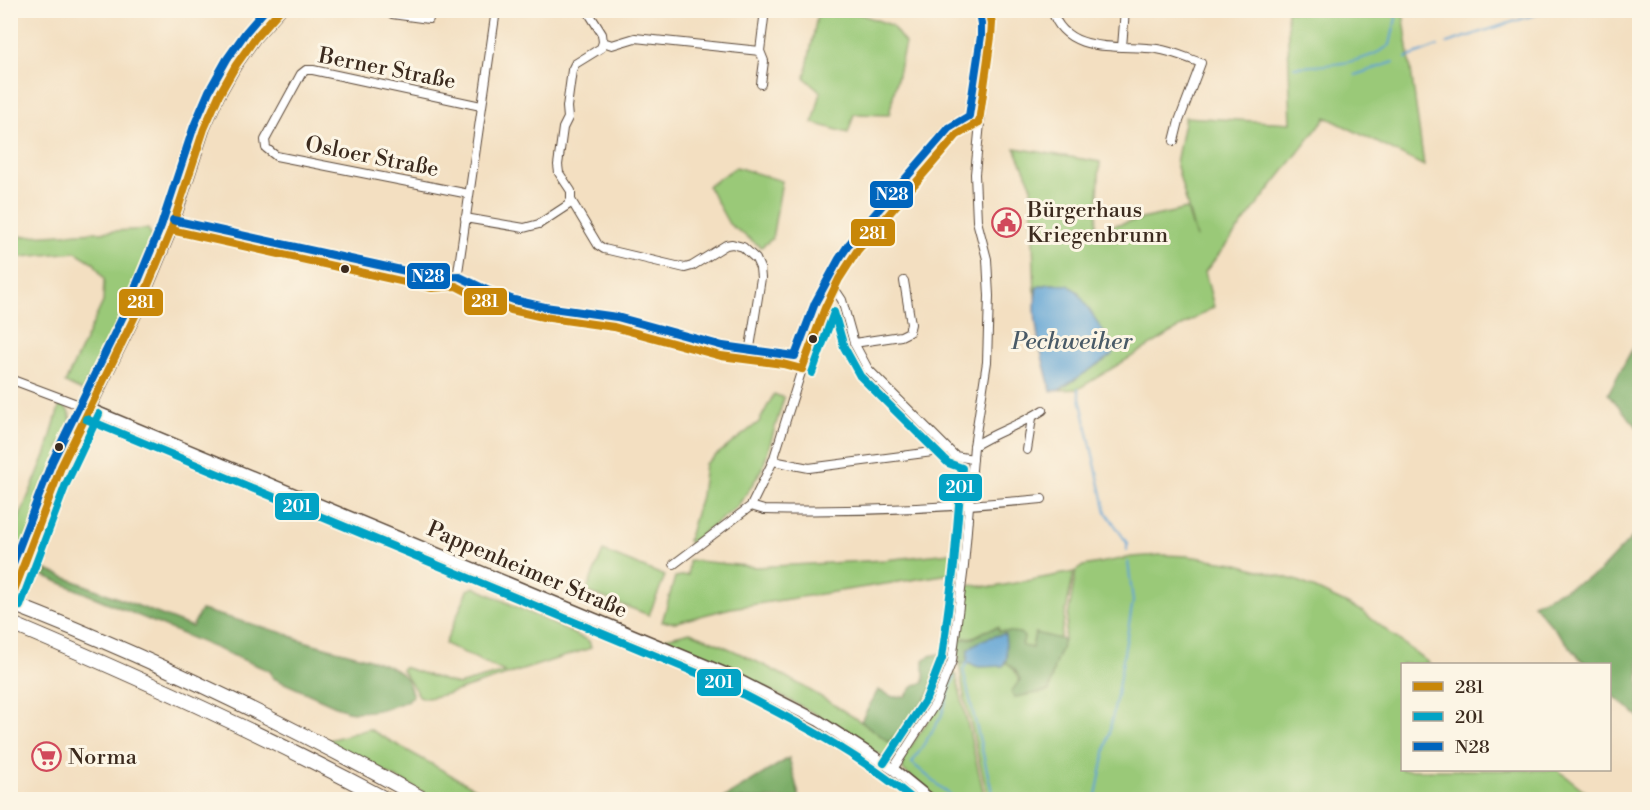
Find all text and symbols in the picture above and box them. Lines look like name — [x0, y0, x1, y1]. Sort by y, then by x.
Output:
street label: Berner Straße — [315, 42, 458, 96]
street label: Osloer Straße — [303, 131, 441, 183]
line badge: N28 — [869, 180, 914, 209]
text: N28 — [876, 185, 908, 205]
place label: Bürgerhaus Kriegenbrunn — [1026, 197, 1168, 249]
public building icon: Bürgerhaus Kriegenbrunn — [990, 207, 1022, 239]
line badge: 281 — [850, 218, 896, 247]
text: 281 — [859, 224, 887, 244]
line badge: N28 — [406, 262, 451, 290]
unlabelled marker — [339, 263, 351, 275]
text: N28 — [412, 267, 444, 287]
line badge: 281 — [463, 287, 508, 316]
line badge: 281 — [118, 288, 164, 317]
text: 281 — [471, 292, 499, 312]
text: 281 — [127, 293, 155, 313]
water label: Pechweiher — [1011, 327, 1133, 357]
unlabelled marker — [807, 333, 819, 345]
unlabelled marker — [53, 441, 65, 453]
line badge: 201 — [938, 473, 983, 502]
text: 201 — [946, 478, 975, 498]
line badge: 201 — [274, 492, 320, 521]
text: 201 — [283, 497, 312, 517]
street label: Pappenheimer Straße — [423, 516, 631, 624]
legend — [1401, 663, 1611, 771]
line badge: 201 — [696, 668, 742, 697]
text: 201 — [705, 673, 734, 693]
text: 281 — [1455, 676, 1484, 699]
text: 201 — [1455, 706, 1485, 729]
text: N28 — [1455, 736, 1490, 759]
supermarket icon: Norma — [31, 741, 63, 773]
place label: Norma — [68, 744, 138, 771]

